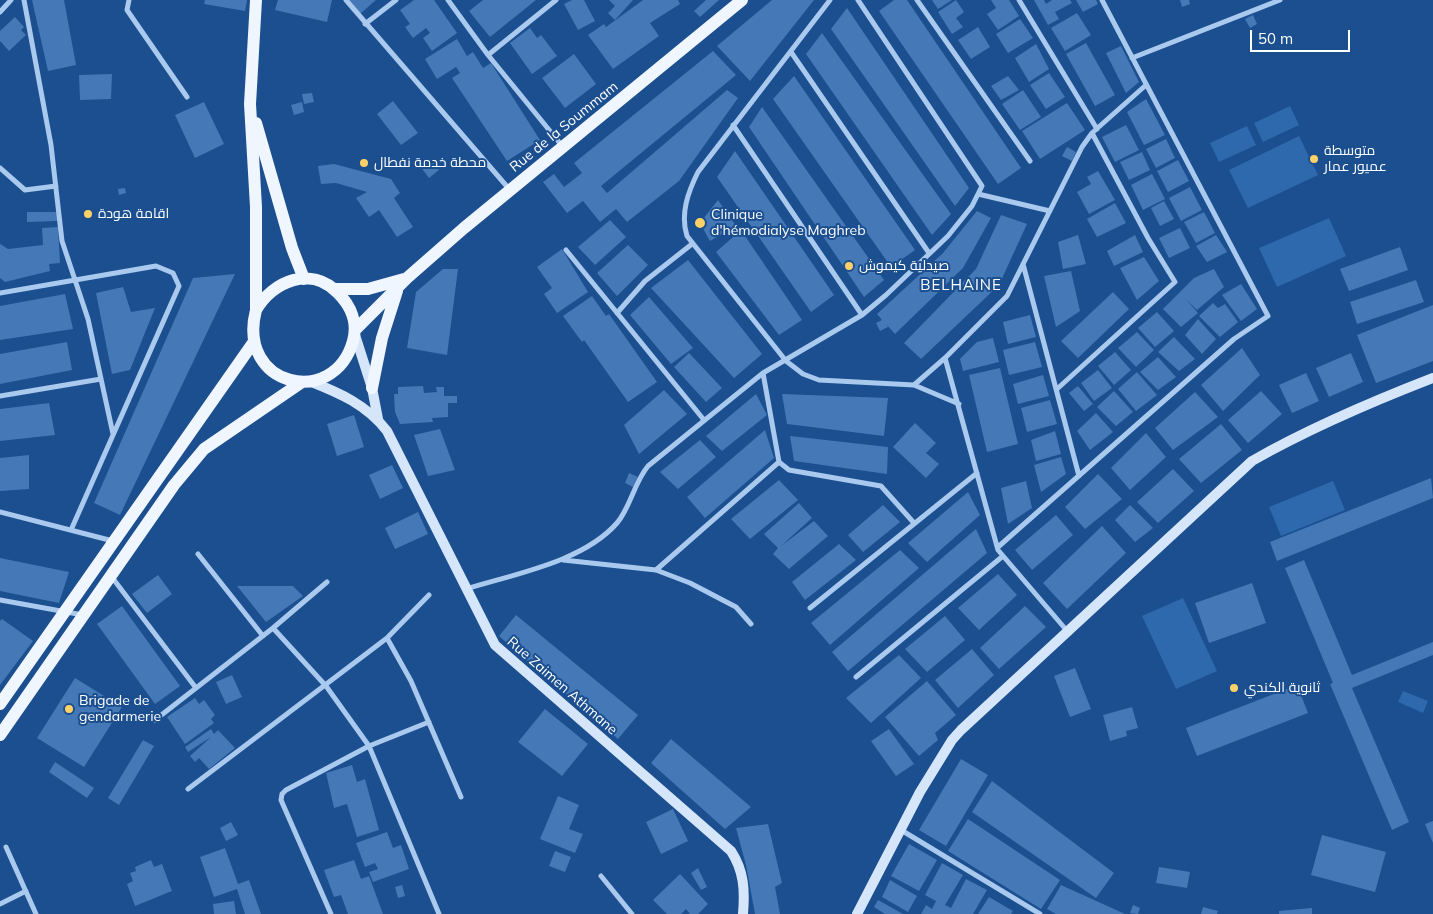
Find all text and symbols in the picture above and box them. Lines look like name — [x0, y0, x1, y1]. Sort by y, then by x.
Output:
scale bar — [1253, 20, 1353, 52]
text: 50 m — [1258, 29, 1293, 48]
street label: Rue de la Soummam — [507, 78, 621, 176]
place label: متوسطة عميور عمار — [1324, 143, 1387, 176]
marker: متوسطة عميور عمار — [1308, 153, 1320, 165]
place label: محطة خدمة نفطال — [374, 155, 486, 171]
marker: محطة خدمة نفطال — [358, 157, 370, 169]
place label: اقامة هودة — [98, 206, 169, 222]
place label: Clinique d'hémodialyse Maghreb — [711, 207, 866, 240]
marker: اقامة هودة — [82, 208, 94, 220]
marker: Clinique d'hémodialyse Maghreb — [693, 216, 707, 230]
place label: صيدلية كيموش — [859, 258, 949, 274]
marker: صيدلية كيموش — [843, 260, 855, 272]
district label: BELHAINE — [919, 276, 1003, 294]
street label: Rue Zaimen Athmane — [503, 634, 621, 738]
place label: ثانوية الكندي — [1244, 680, 1320, 696]
marker: ثانوية الكندي — [1228, 682, 1240, 694]
place label: Brigade de gendarmerie — [79, 693, 161, 726]
marker: Brigade de gendarmerie — [63, 703, 75, 715]

